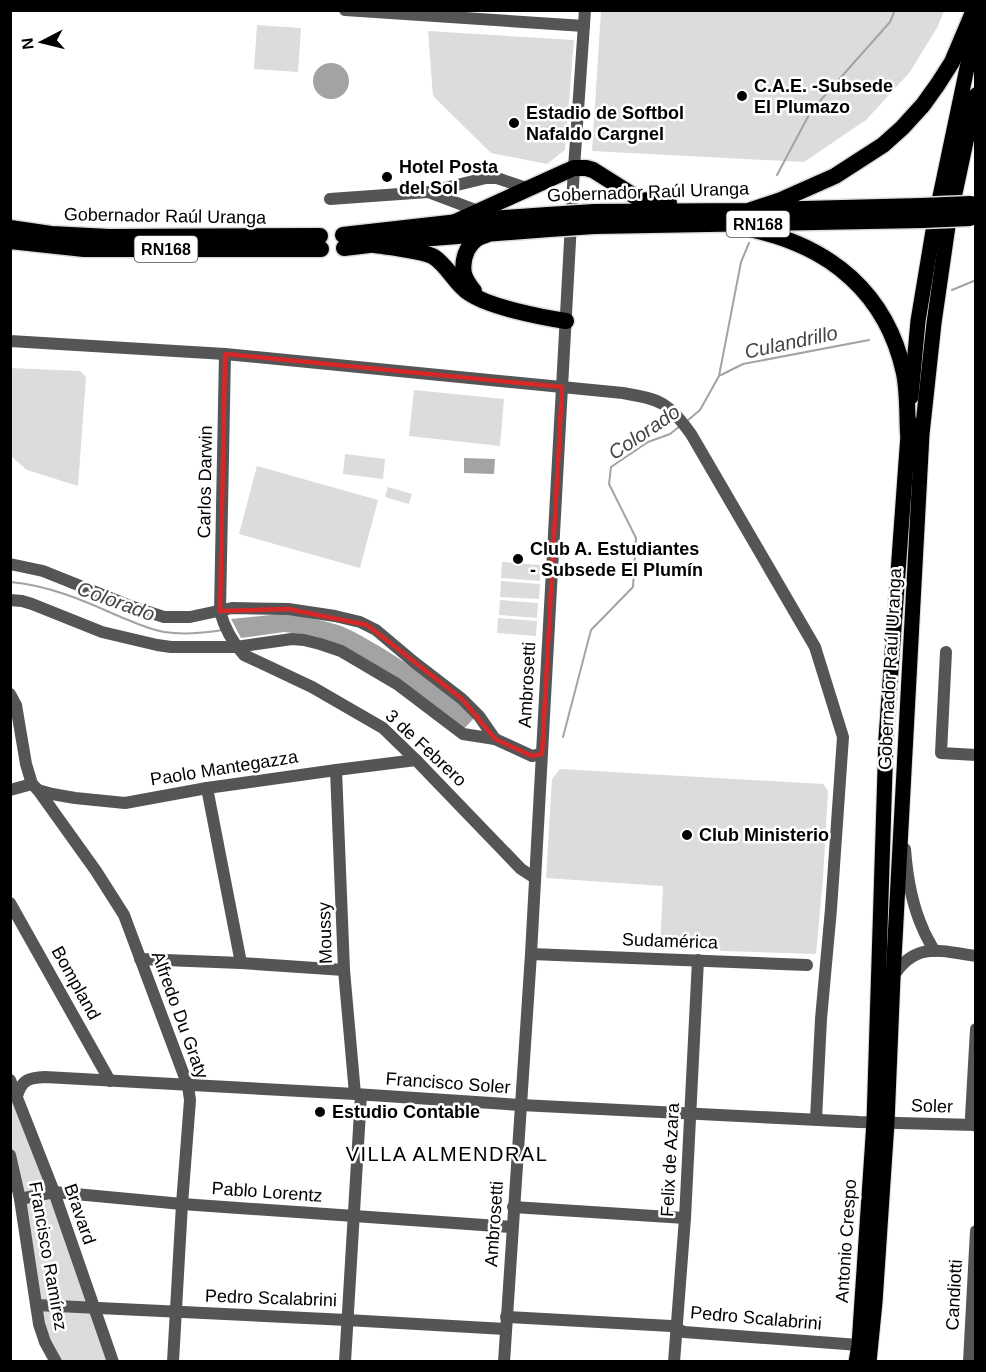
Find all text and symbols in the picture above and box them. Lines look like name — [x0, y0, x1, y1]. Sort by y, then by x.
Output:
north arrow — [12, 12, 72, 72]
text: N — [18, 37, 37, 51]
place label: C.A.E. -Subsede El Plumazo — [754, 76, 893, 117]
marker: C.A.E. -Subsede El Plumazo — [735, 89, 749, 103]
place label: Estadio de Softbol Nafaldo Cargnel — [526, 103, 684, 144]
marker: Estadio de Softbol Nafaldo Cargnel — [507, 116, 521, 130]
place label: Hotel Posta del Sol — [399, 157, 499, 198]
marker: Hotel Posta del Sol — [380, 170, 394, 184]
street label: Gobernador Raúl Uranga — [547, 178, 750, 206]
street label: Gobernador Raúl Uranga — [64, 204, 267, 228]
road number: RN168 — [726, 211, 789, 237]
road number: RN168 — [134, 236, 198, 262]
water label: Culandrillo — [742, 321, 840, 363]
water label: Colorado — [604, 400, 684, 464]
street label: Carlos Darwin — [194, 425, 216, 539]
place label: Club A. Estudiantes - Subsede El Plumín — [530, 539, 703, 580]
marker: Club A. Estudiantes - Subsede El Plumín — [511, 552, 525, 566]
street label: Gobernador Raúl Uranga — [875, 567, 905, 770]
water label: Colorado — [74, 577, 158, 625]
street label: Ambrosetti — [515, 642, 539, 728]
street label: 3 de Febrero — [381, 706, 471, 790]
street label: Paolo Mantegazza — [149, 746, 300, 790]
place label: Club Ministerio — [699, 825, 829, 845]
marker: Club Ministerio — [680, 828, 694, 842]
street label: Moussy — [314, 902, 336, 964]
street label: Sudamérica — [622, 929, 719, 953]
street label: Bompland — [48, 943, 104, 1023]
street label: Alfredo Du Graty — [148, 949, 212, 1081]
street label: Francisco Soler — [385, 1069, 511, 1097]
street label: Soler — [911, 1095, 953, 1117]
place label: Estudio Contable — [332, 1102, 480, 1122]
street label: Felix de Azara — [657, 1102, 683, 1217]
marker: Estudio Contable — [313, 1105, 327, 1119]
district label: VILLA ALMENDRAL — [346, 1143, 548, 1165]
street label: Pablo Lorentz — [211, 1178, 323, 1206]
street label: Antonio Crespo — [832, 1178, 860, 1304]
street label: Francisco Ramírez — [25, 1180, 71, 1332]
street label: Ambrosetti — [481, 1180, 507, 1268]
street label: Bravard — [60, 1181, 100, 1247]
street label: Candiotti — [942, 1259, 966, 1331]
street label: Pedro Scalabrini — [205, 1286, 337, 1310]
street label: Pedro Scalabrini — [689, 1302, 823, 1334]

